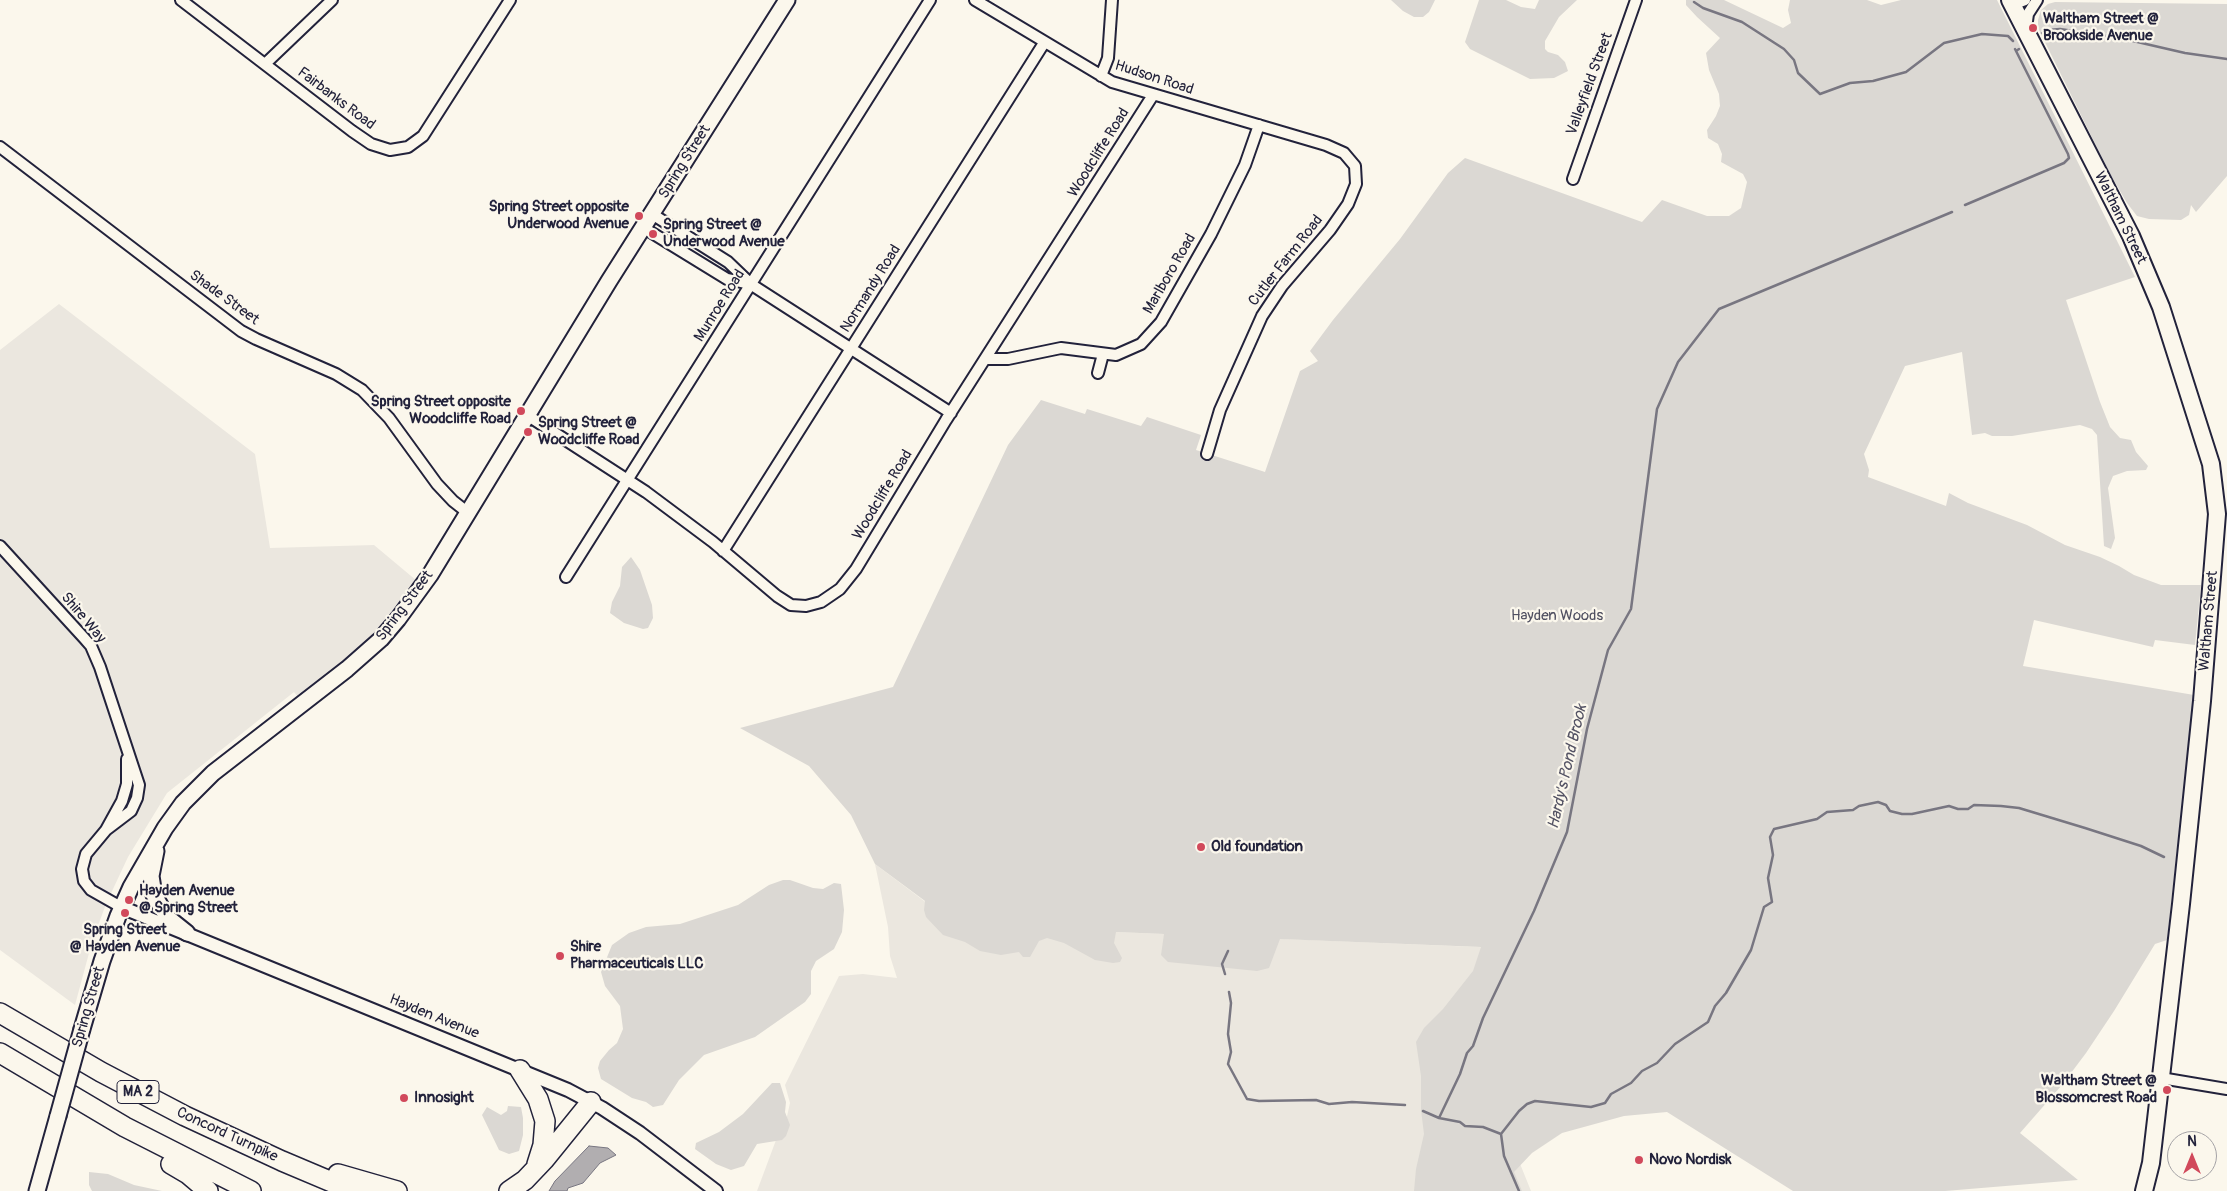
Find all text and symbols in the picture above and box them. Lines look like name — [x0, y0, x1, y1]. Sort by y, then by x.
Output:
place label: Waltham Street @ Brookside Avenue — [2043, 10, 2159, 45]
marker: Waltham Street @ Brookside Avenue — [2027, 22, 2039, 34]
street label: Valleyfield Street — [1563, 30, 1617, 138]
street label: Hudson Road — [1112, 57, 1196, 99]
street label: Fairbanks Road — [294, 64, 378, 134]
street label: Woodcliffe Road — [1064, 105, 1134, 201]
street label: Spring Street — [655, 122, 715, 202]
street label: Waltham Street — [2090, 169, 2150, 267]
place label: Spring Street opposite Underwood Avenue — [489, 198, 629, 233]
marker: Spring Street opposite Underwood Avenue — [633, 210, 645, 222]
street label: Cutler Farm Road — [1245, 212, 1327, 310]
place label: Spring Street @ Underwood Avenue — [663, 216, 785, 251]
marker: Spring Street @ Underwood Avenue — [647, 228, 659, 240]
street label: Marlboro Road — [1140, 231, 1200, 317]
street label: Normandy Road — [837, 242, 905, 336]
street label: Shade Street — [186, 267, 262, 329]
street label: Munroe Road — [691, 267, 749, 345]
place label: Spring Street opposite Woodcliffe Road — [371, 393, 511, 428]
marker: Spring Street opposite Woodcliffe Road — [515, 405, 527, 417]
place label: Spring Street @ Woodcliffe Road — [538, 414, 640, 449]
marker: Spring Street @ Woodcliffe Road — [522, 426, 534, 438]
street label: Woodcliffe Road — [849, 447, 917, 543]
street label: Spring Street — [373, 567, 437, 645]
street label: Waltham Street — [2196, 570, 2222, 672]
street label: Shire Way — [57, 589, 109, 647]
park label: Hayden Woods — [1511, 607, 1603, 625]
water label: Hardy's Pond Brook — [1544, 703, 1592, 831]
place label: Old foundation — [1211, 838, 1303, 856]
marker: Old foundation — [1195, 841, 1207, 853]
place label: Hayden Avenue @ Spring Street — [139, 882, 238, 917]
marker: Hayden Avenue @ Spring Street — [123, 894, 135, 906]
marker: Spring Street @ Hayden Avenue — [119, 907, 131, 919]
place label: Spring Street @ Hayden Avenue — [70, 921, 180, 956]
place label: Shire Pharmaceuticals LLC — [570, 938, 704, 973]
marker: Shire Pharmaceuticals LLC — [554, 950, 566, 962]
street label: Spring Street — [69, 964, 109, 1050]
street label: Hayden Avenue — [386, 991, 482, 1043]
place label: Waltham Street @ Blossomcrest Road — [2035, 1072, 2157, 1107]
road number: MA 2 — [117, 1080, 159, 1104]
marker: Waltham Street @ Blossomcrest Road — [2161, 1084, 2173, 1096]
place label: Innosight — [414, 1089, 474, 1107]
marker: Innosight — [398, 1092, 410, 1104]
street label: Concord Turnpike — [174, 1104, 280, 1166]
north arrow — [2167, 1131, 2217, 1181]
text: N — [2187, 1133, 2197, 1150]
place label: Novo Nordisk — [1649, 1151, 1731, 1169]
marker: Novo Nordisk — [1633, 1154, 1645, 1166]

